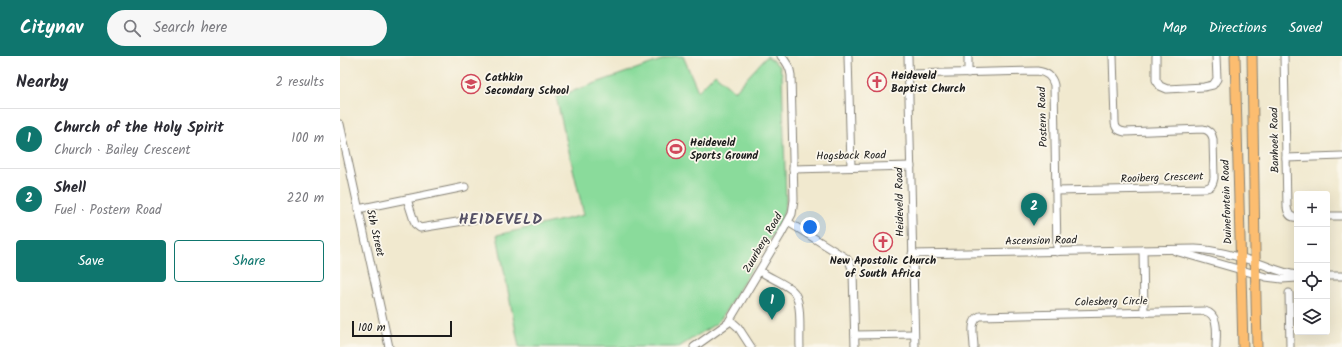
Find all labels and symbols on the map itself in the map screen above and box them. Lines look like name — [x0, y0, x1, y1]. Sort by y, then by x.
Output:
place label: Heideveld Baptist Church — [891, 67, 965, 98]
place label: Cathkin Secondary School — [485, 69, 569, 100]
church icon: Heideveld Baptist Church — [866, 71, 888, 93]
school or university icon: Cathkin Secondary School — [460, 73, 482, 95]
street label: Postern Road — [1033, 86, 1053, 148]
street label: Banhoek Road — [1265, 107, 1285, 173]
place label: Heideveld Sports Ground — [690, 134, 759, 165]
sports icon: Heideveld Sports Ground — [665, 138, 687, 160]
street label: Hogsback Road — [816, 146, 887, 166]
street label: Duinefontein Road — [1217, 159, 1237, 245]
street label: Heideveld Road — [890, 167, 910, 237]
street label: Rooiberg Crescent — [1120, 168, 1204, 188]
pin: 2 — [1021, 193, 1047, 226]
street label: 5th Street — [361, 207, 389, 259]
district label: HEIDEVELD — [459, 208, 543, 232]
street label: Zuurberg Road — [738, 209, 788, 277]
your location — [800, 217, 820, 237]
church icon: New Apostolic Church of South Africa — [872, 231, 894, 253]
street label: Ascension Road — [1005, 231, 1078, 251]
place label: New Apostolic Church of South Africa — [830, 252, 936, 283]
pin: 1 — [759, 287, 785, 320]
street label: Colesberg Circle — [1074, 292, 1148, 312]
scale bar — [352, 319, 452, 338]

